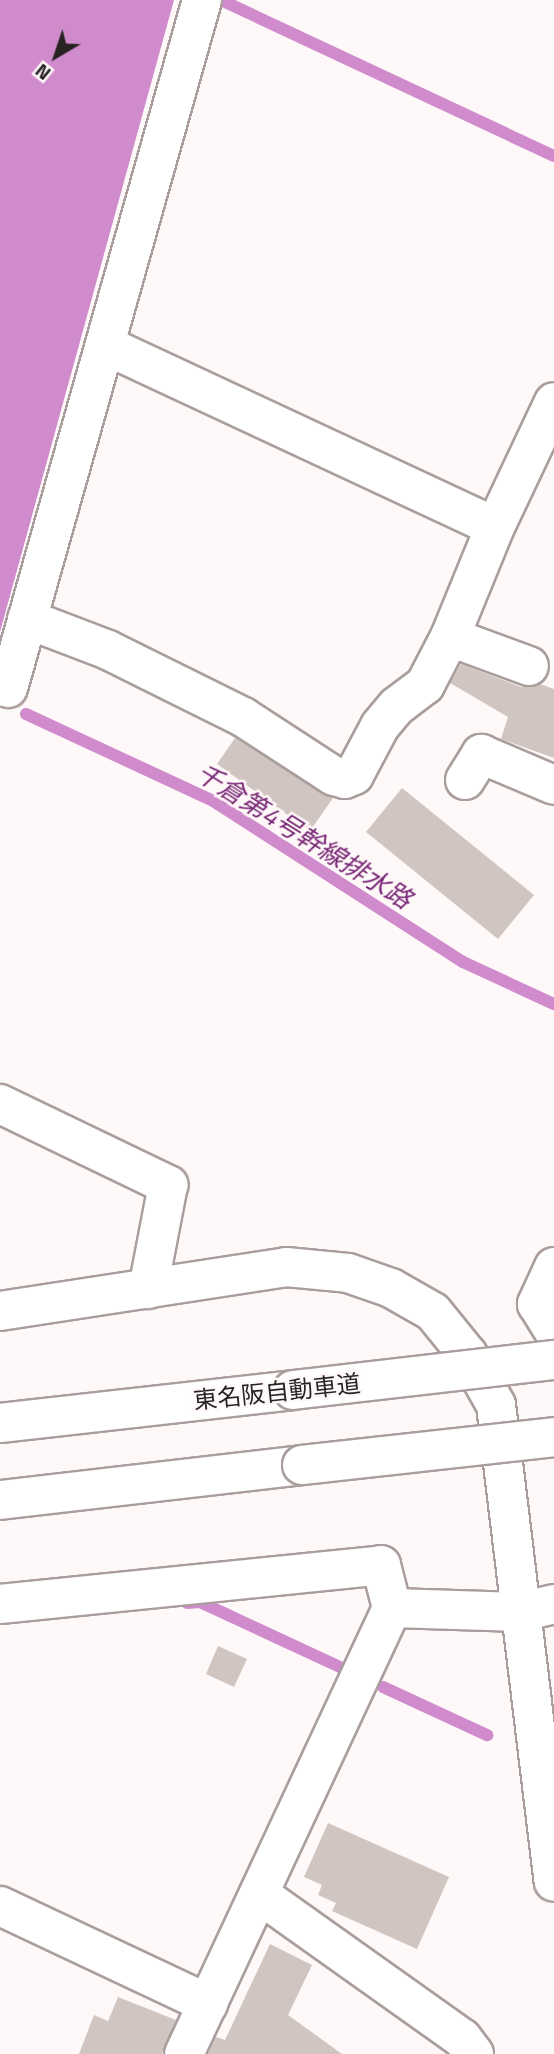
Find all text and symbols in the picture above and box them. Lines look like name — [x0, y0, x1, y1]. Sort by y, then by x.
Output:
north arrow — [21, 21, 91, 91]
text: N — [28, 57, 57, 88]
water label: 千倉第4号幹線排水路 — [190, 757, 418, 915]
street label: 東名阪自動車道 — [192, 1369, 362, 1415]

